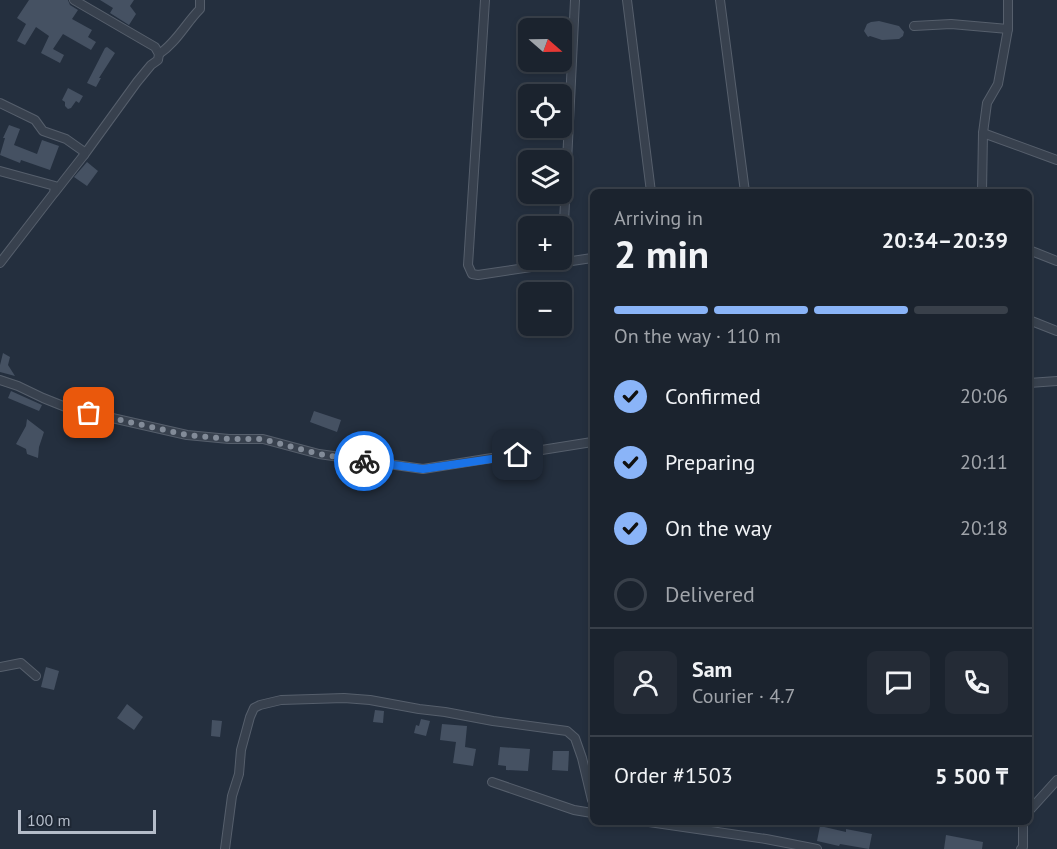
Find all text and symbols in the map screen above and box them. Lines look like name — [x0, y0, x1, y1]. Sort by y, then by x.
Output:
north arrow — [518, 18, 572, 72]
map controls — [518, 18, 572, 336]
button: locate — [518, 84, 572, 138]
button: layers — [518, 150, 572, 204]
text: Arriving in — [614, 205, 703, 231]
button: + — [518, 216, 572, 270]
text: 20:34–20:39 — [882, 226, 1008, 254]
text: 2 min — [614, 228, 709, 279]
button: − — [518, 282, 572, 336]
text: On the way · 110 m — [614, 323, 781, 349]
icon: check — [614, 380, 647, 413]
text: Confirmed — [665, 382, 761, 410]
text: 20:06 — [960, 383, 1008, 409]
pin — [63, 387, 114, 438]
icon: bag — [72, 396, 105, 429]
pin — [492, 429, 543, 480]
courier — [334, 431, 394, 491]
icon: home — [501, 438, 534, 471]
icon: bike — [348, 445, 381, 478]
icon: check — [614, 446, 647, 479]
text: Preparing — [665, 448, 755, 476]
text: 20:11 — [960, 449, 1008, 475]
icon: check — [614, 512, 647, 545]
text: On the way — [665, 514, 772, 542]
text: 20:18 — [960, 515, 1008, 541]
text: Delivered — [665, 580, 755, 608]
button: person — [614, 651, 677, 714]
button: chat — [867, 651, 930, 714]
button: phone — [945, 651, 1008, 714]
text: Sam — [692, 655, 732, 683]
text: Courier · 4.7 — [692, 683, 795, 709]
text: Order #1503 — [614, 761, 733, 789]
text: 5 500 ₸ — [935, 762, 1008, 790]
scale bar — [18, 807, 156, 834]
text: 100 m — [27, 810, 70, 830]

